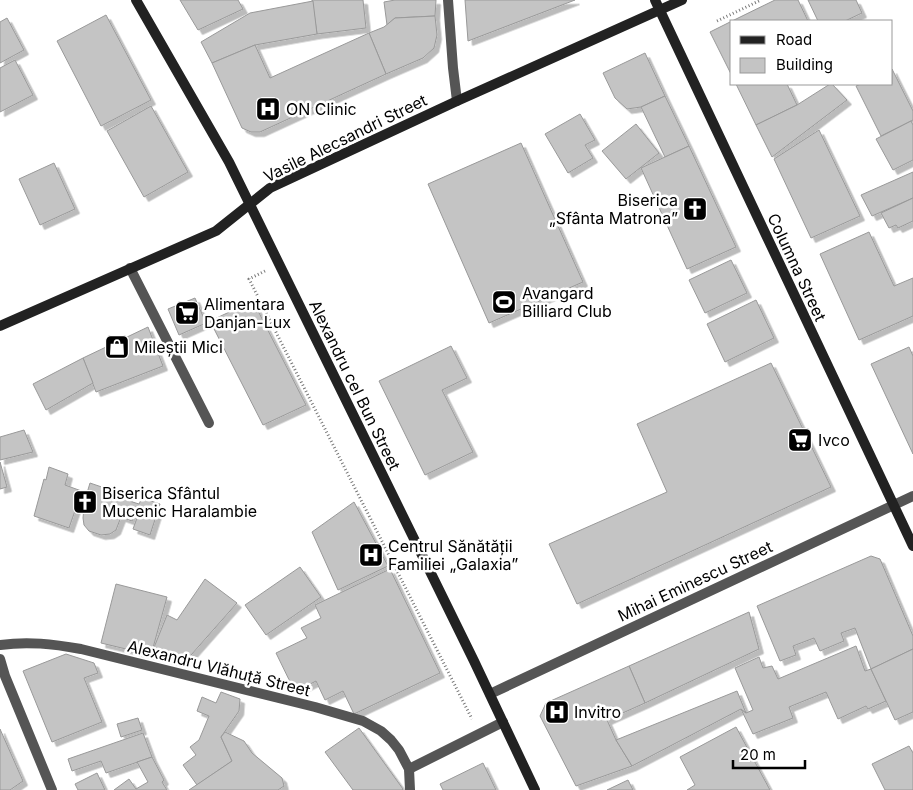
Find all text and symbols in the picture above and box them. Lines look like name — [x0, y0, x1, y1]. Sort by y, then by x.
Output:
legend — [730, 20, 893, 85]
text: Road — [776, 30, 812, 49]
text: Building — [776, 55, 833, 74]
street label: Vasile Alecsandri Street — [260, 90, 430, 186]
hospital icon: ON Clinic — [255, 96, 281, 122]
place label: ON Clinic — [286, 99, 357, 119]
place label: Biserica „Sfânta Matrona” — [549, 190, 678, 228]
church icon: Biserica „Sfânta Matrona” — [682, 196, 708, 222]
street label: Columna Street — [763, 210, 831, 324]
place label: Avangard Billiard Club — [522, 283, 612, 321]
sports icon: Avangard Billiard Club — [491, 289, 517, 315]
place label: Alimentara Danjan-Lux — [204, 294, 291, 332]
street label: Alexandru cel Bun Street — [305, 297, 405, 473]
supermarket icon: Alimentara Danjan-Lux — [174, 300, 200, 326]
shop icon: Mileștii Mici — [104, 334, 130, 360]
place label: Mileștii Mici — [134, 337, 223, 357]
supermarket icon: Ivco — [787, 427, 813, 453]
place label: Ivco — [818, 430, 850, 450]
place label: Biserica Sfântul Mucenic Haralambie — [102, 483, 257, 521]
church icon: Biserica Sfântul Mucenic Haralambie — [72, 489, 98, 515]
place label: Centrul Sănătății Familiei „Galaxia” — [388, 536, 518, 574]
street label: Mihai Eminescu Street — [615, 536, 775, 626]
hospital icon: Centrul Sănătății Familiei „Galaxia” — [358, 542, 384, 568]
street label: Alexandru Vlăhuță Street — [126, 636, 312, 700]
hospital icon: Invitro — [544, 699, 570, 725]
place label: Invitro — [574, 702, 621, 722]
scale bar — [733, 738, 806, 770]
text: 20 m — [740, 745, 776, 764]

